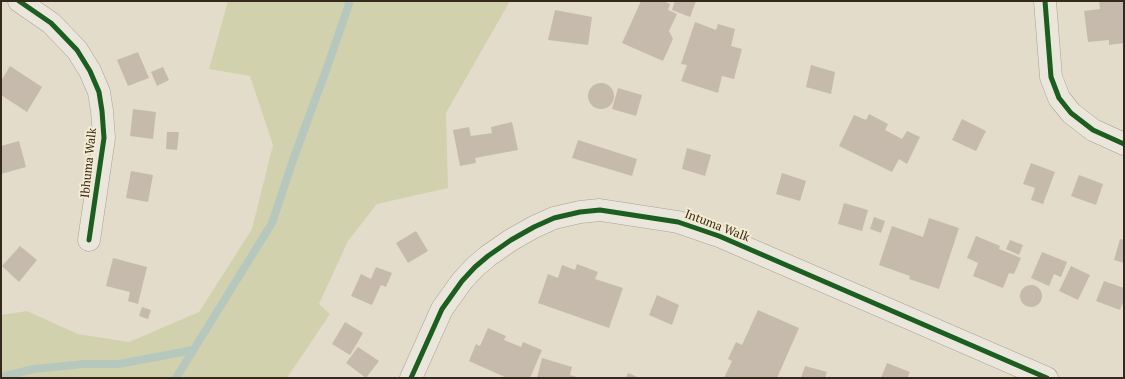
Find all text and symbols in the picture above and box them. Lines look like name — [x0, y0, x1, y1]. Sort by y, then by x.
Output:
street label: Ibhuma Walk — [78, 127, 100, 199]
street label: Intuma Walk — [683, 207, 751, 245]

